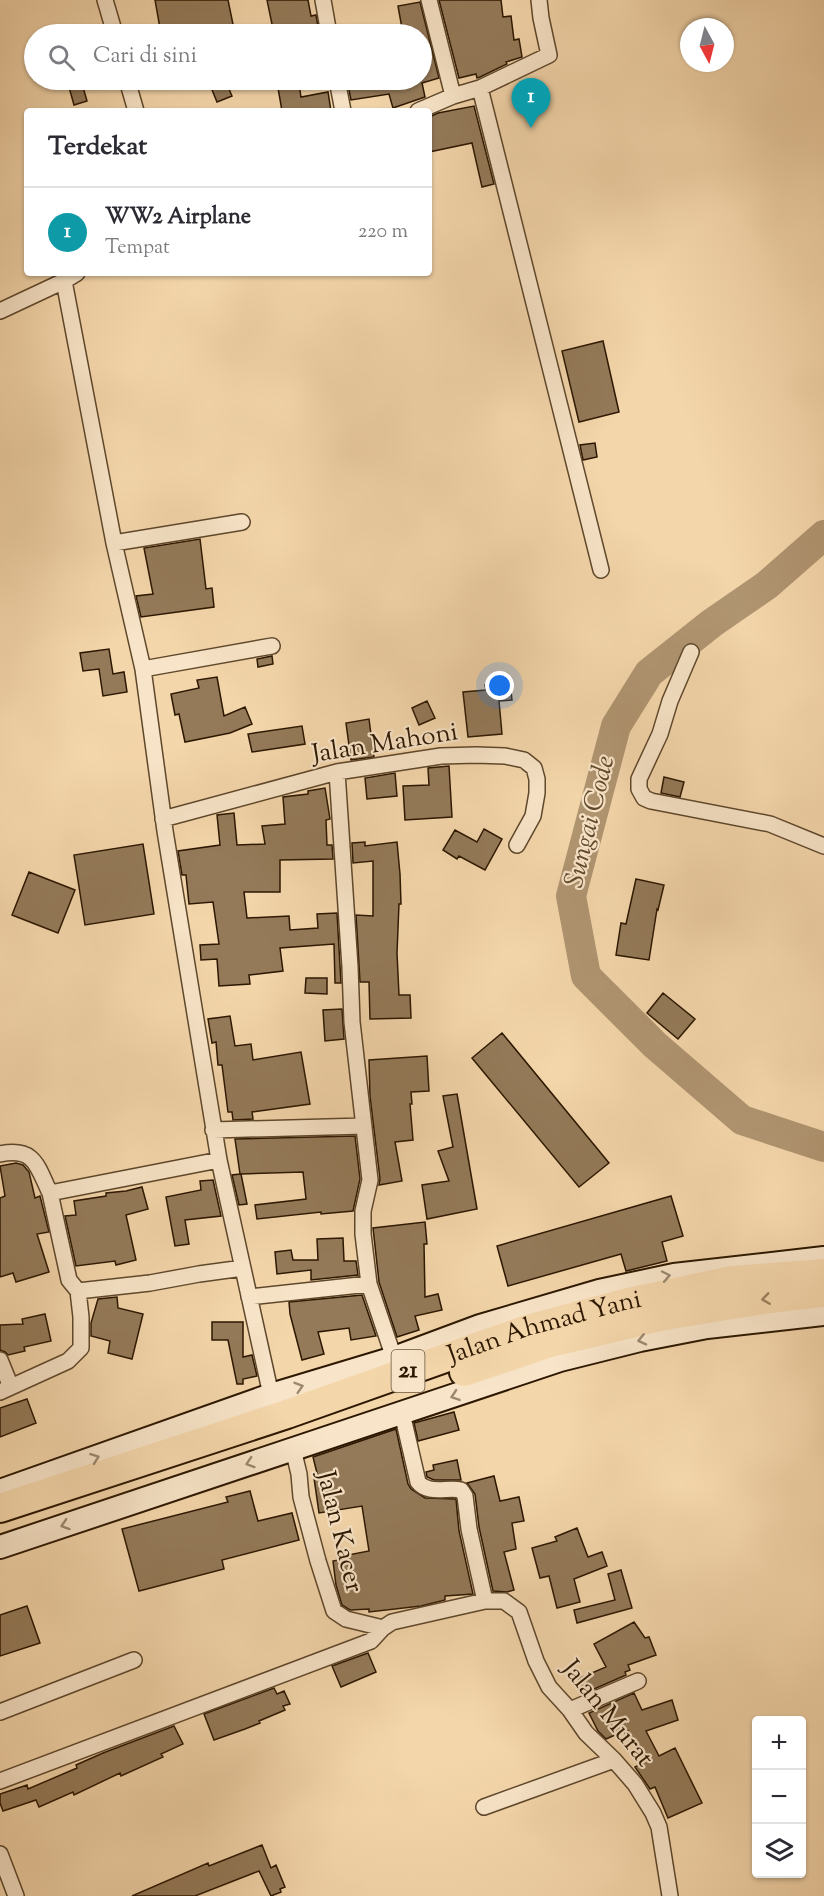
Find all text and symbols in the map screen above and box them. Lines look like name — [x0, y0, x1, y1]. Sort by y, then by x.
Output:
north arrow — [680, 18, 734, 72]
search box — [24, 24, 432, 90]
icon: search — [45, 41, 78, 74]
text: Cari di sini — [93, 41, 197, 73]
pin: 1 — [512, 78, 550, 128]
text: Terdekat — [48, 129, 147, 166]
text: WW2 Airplane — [105, 202, 251, 234]
text: 1 — [64, 218, 71, 247]
text: 220 m — [358, 218, 408, 247]
text: Tempat — [105, 234, 170, 263]
your location — [485, 671, 514, 700]
street label: Jalan Mahoni — [307, 714, 461, 774]
water label: Sungai Code — [556, 752, 626, 892]
one-way arrow — [661, 1271, 671, 1284]
street label: Jalan Ahmad Yani — [441, 1281, 645, 1375]
one-way arrow — [761, 1293, 770, 1305]
one-way arrow — [637, 1333, 647, 1346]
road number: 21 — [392, 1350, 424, 1392]
one-way arrow — [293, 1381, 304, 1394]
one-way arrow — [450, 1388, 461, 1401]
one-way arrow — [89, 1453, 100, 1466]
one-way arrow — [245, 1456, 256, 1468]
street label: Jalan Kacer — [306, 1466, 372, 1597]
one-way arrow — [60, 1518, 71, 1530]
street label: Jalan Murat — [551, 1651, 662, 1776]
map controls — [752, 1716, 806, 1878]
button: + — [752, 1716, 806, 1770]
button: − — [752, 1770, 806, 1824]
button: layers — [752, 1824, 806, 1878]

